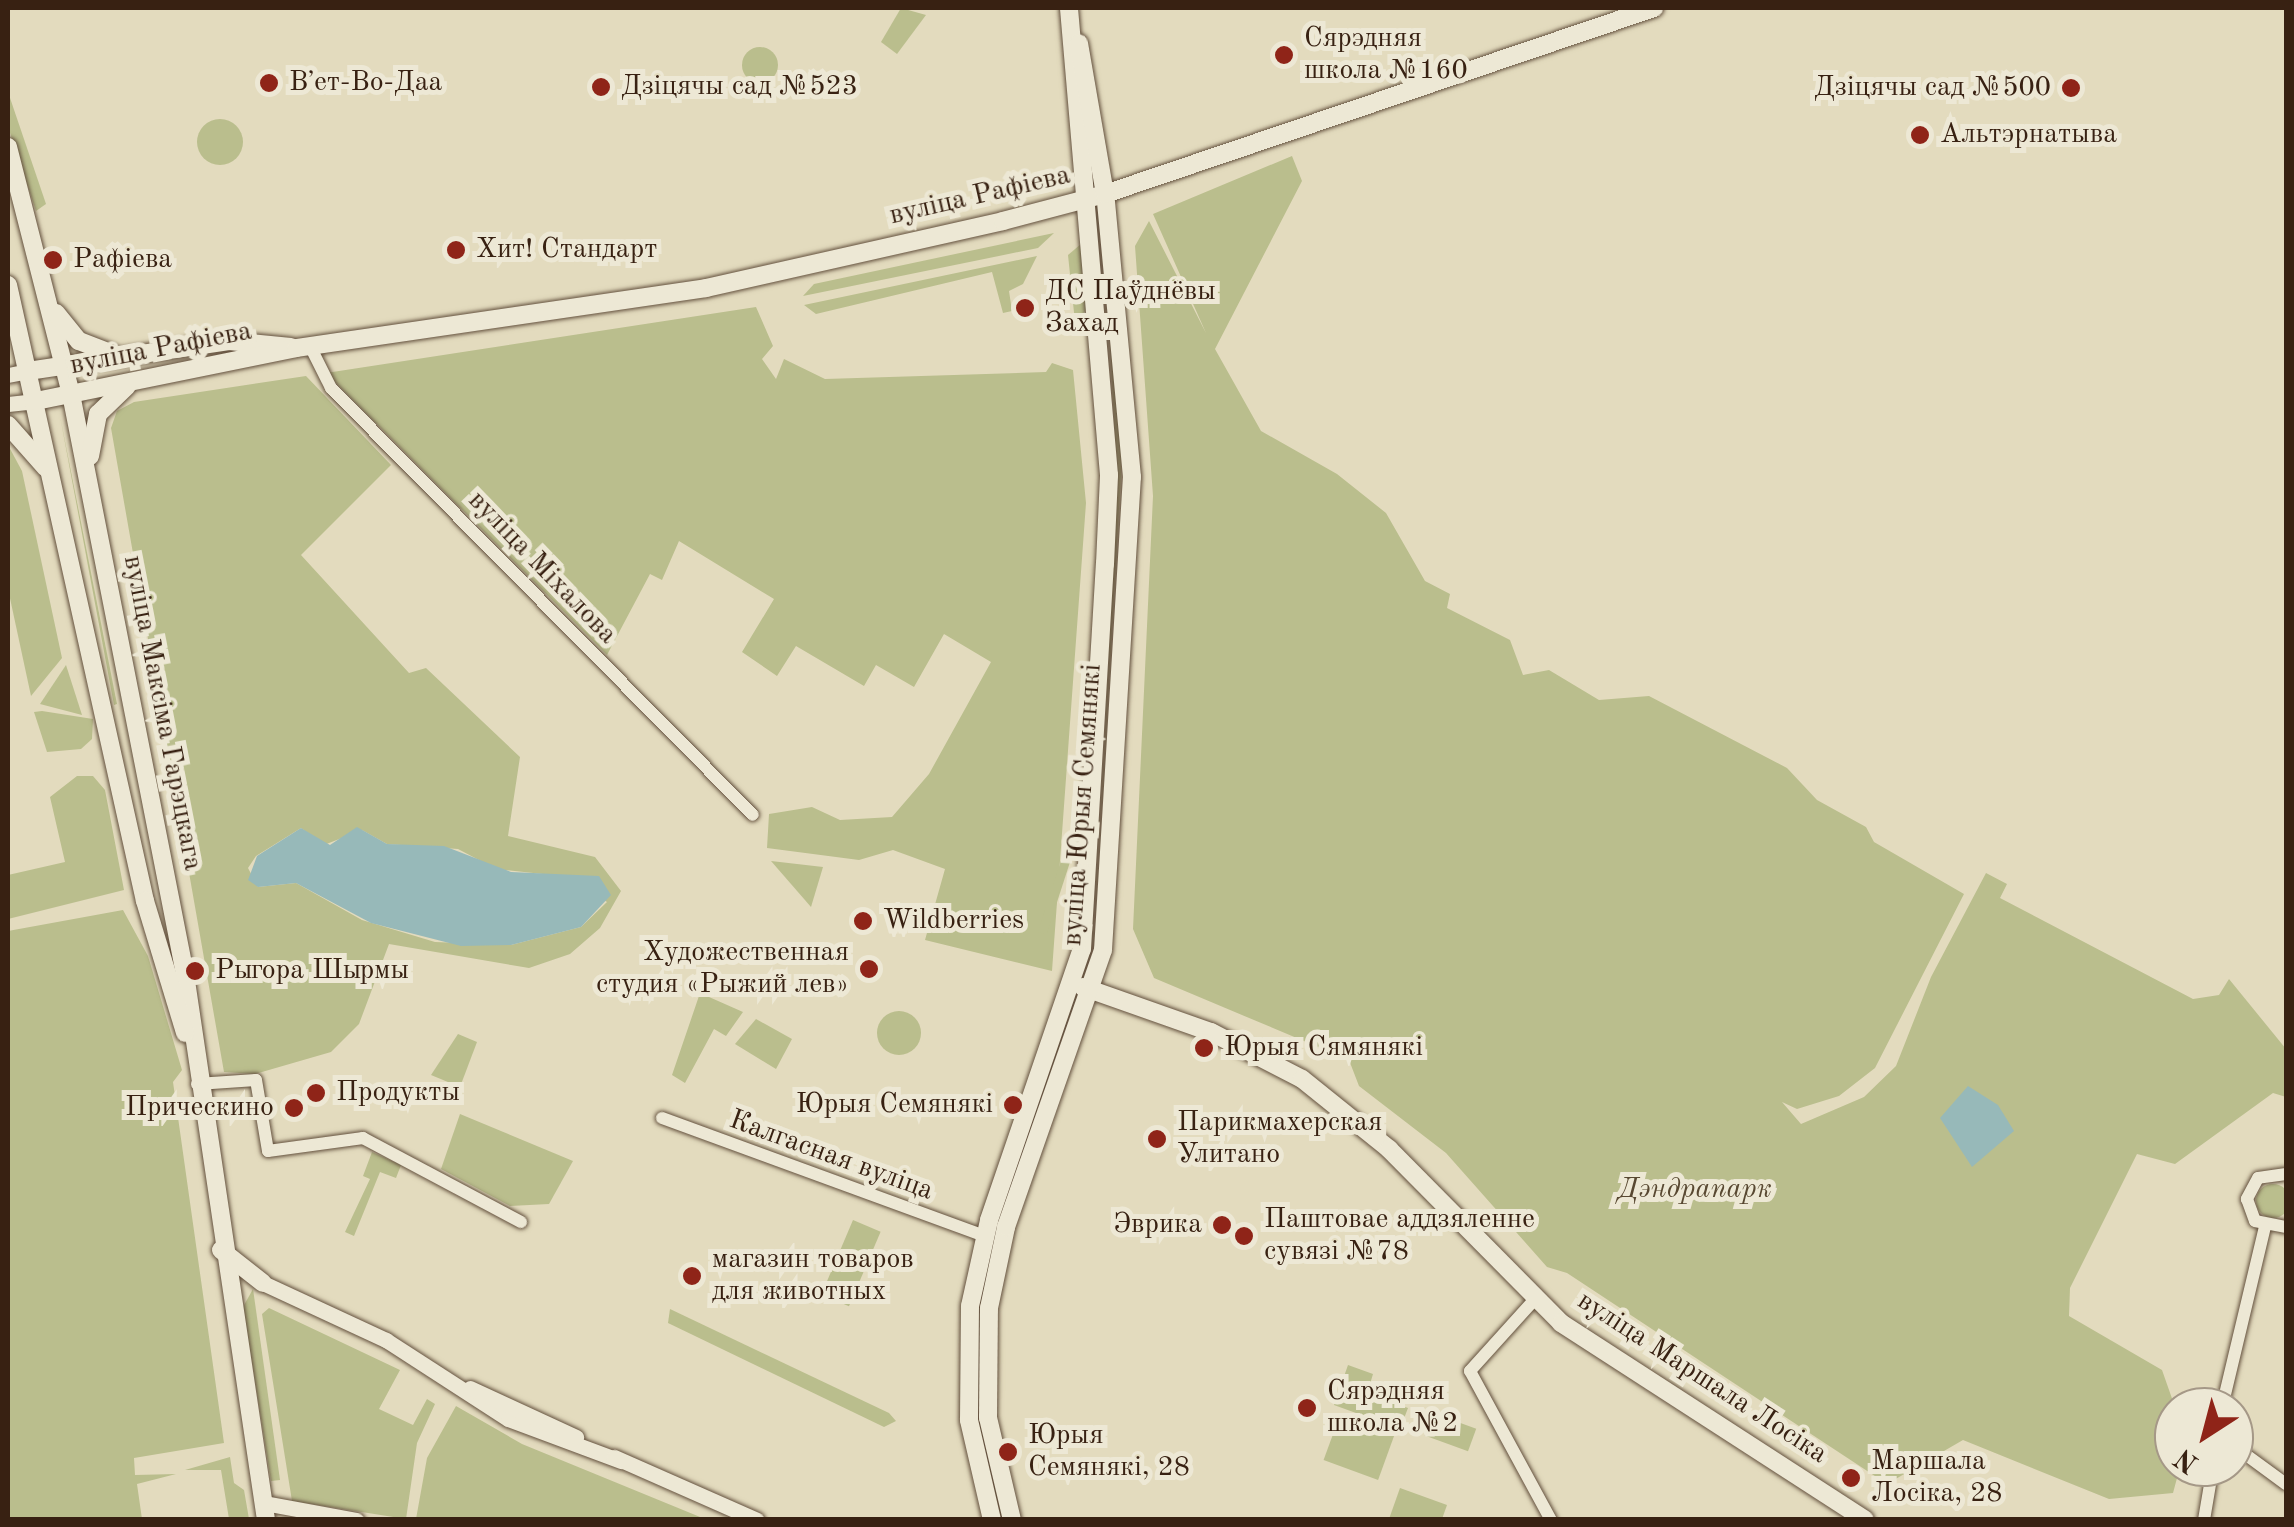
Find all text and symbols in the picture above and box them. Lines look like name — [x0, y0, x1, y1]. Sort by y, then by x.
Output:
place label: Сярэдняя школа №160 — [1304, 22, 1468, 88]
marker: Сярэдняя школа №160 — [1273, 44, 1295, 66]
place label: Вʼет-Во-Даа — [289, 66, 442, 100]
place label: Дзіцячы сад №523 — [621, 70, 858, 104]
place label: Дзіцячы сад №500 — [1814, 71, 2051, 105]
marker: Вʼет-Во-Даа — [258, 72, 280, 94]
marker: Дзіцячы сад №523 — [590, 76, 612, 98]
marker: Дзіцячы сад №500 — [2060, 77, 2082, 99]
place label: Альтэрнатыва — [1940, 118, 2117, 152]
marker: Альтэрнатыва — [1909, 124, 1931, 146]
street label: вуліца Рафіева — [886, 159, 1074, 233]
place label: Хит! Стандарт — [476, 233, 657, 267]
marker: Хит! Стандарт — [445, 239, 467, 261]
place label: Рафіева — [73, 243, 172, 277]
marker: Рафіева — [42, 249, 64, 271]
place label: ДС Паўднёвы Захад — [1045, 275, 1216, 341]
marker: ДС Паўднёвы Захад — [1014, 297, 1036, 319]
street label: вуліца Рафіева — [67, 315, 255, 383]
street label: вуліца Міхалова — [460, 484, 624, 652]
street label: вуліца Максіма Гарэцкага — [115, 553, 209, 873]
street label: вуліца Юрыя Семянякі — [1056, 663, 1110, 947]
place label: Wildberries — [883, 904, 1024, 938]
marker: Wildberries — [852, 910, 874, 932]
place label: Художественная студия «Рыжий лев» — [596, 936, 849, 1002]
place label: Рыгора Шырмы — [215, 954, 409, 988]
marker: Художественная студия «Рыжий лев» — [858, 958, 880, 980]
marker: Рыгора Шырмы — [184, 960, 206, 982]
place label: Юрыя Сямянякі — [1224, 1031, 1423, 1065]
marker: Юрыя Сямянякі — [1193, 1037, 1215, 1059]
place label: Продукты — [336, 1076, 460, 1110]
marker: Продукты — [305, 1082, 327, 1104]
place label: Юрыя Семянякі — [796, 1088, 993, 1122]
place label: Прическино — [125, 1091, 274, 1125]
marker: Юрыя Семянякі — [1002, 1094, 1024, 1116]
marker: Прическино — [283, 1097, 305, 1119]
street label: Калгасная вуліца — [724, 1103, 938, 1209]
place label: Парикмахерская Улитано — [1177, 1106, 1382, 1172]
marker: Парикмахерская Улитано — [1146, 1128, 1168, 1150]
park label: Дэндрапарк — [1618, 1173, 1772, 1207]
place label: Паштовае аддзяленне сувязі №78 — [1264, 1203, 1535, 1269]
place label: Эврика — [1113, 1208, 1202, 1242]
marker: Эврика — [1211, 1214, 1233, 1236]
marker: Паштовае аддзяленне сувязі №78 — [1233, 1225, 1255, 1247]
place label: магазин товаров для животных — [712, 1243, 914, 1309]
marker: магазин товаров для животных — [681, 1265, 703, 1287]
street label: вуліца Маршала Лосіка — [1571, 1285, 1833, 1471]
place label: Сярэдняя школа №2 — [1327, 1375, 1458, 1441]
north arrow — [2154, 1387, 2254, 1487]
marker: Сярэдняя школа №2 — [1296, 1397, 1318, 1419]
place label: Юрыя Семянякі, 28 — [1028, 1419, 1190, 1485]
marker: Юрыя Семянякі, 28 — [997, 1441, 1019, 1463]
text: N — [2171, 1442, 2204, 1477]
place label: Маршала Лосіка, 28 — [1871, 1445, 2002, 1511]
marker: Маршала Лосіка, 28 — [1840, 1467, 1862, 1489]

